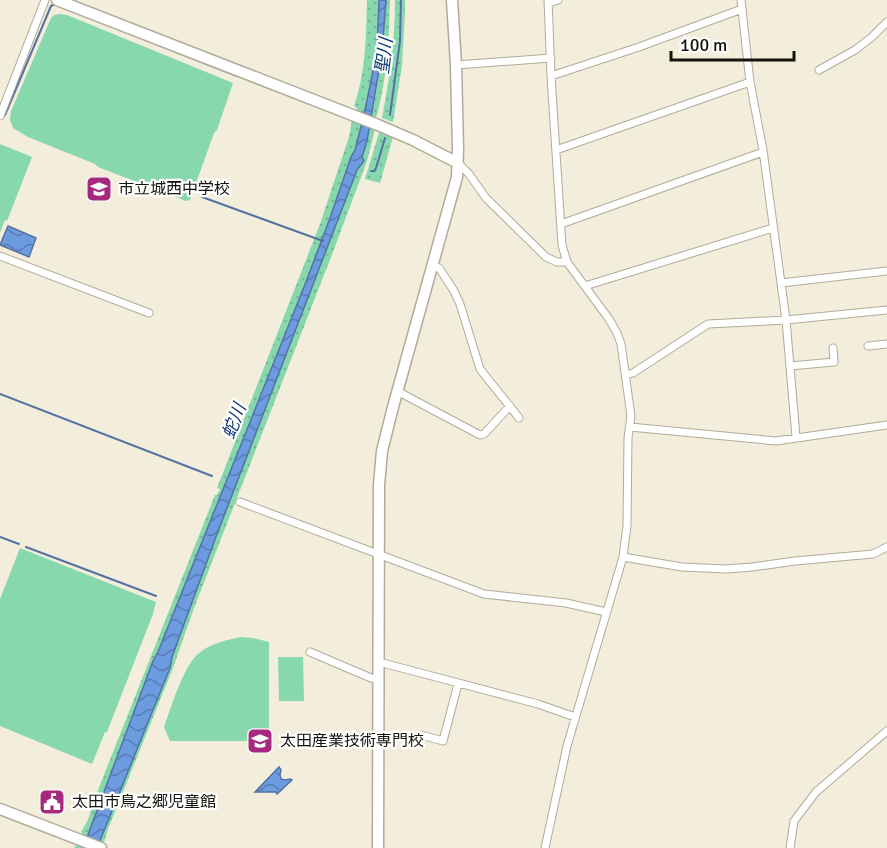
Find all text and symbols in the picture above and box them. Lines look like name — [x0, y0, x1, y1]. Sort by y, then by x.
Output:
scale bar — [671, 24, 794, 62]
text: 100 m — [680, 34, 727, 56]
water label: 聖川 — [371, 35, 397, 75]
school or university icon: 市立城西中学校 — [84, 174, 114, 204]
place label: 市立城西中学校 — [118, 179, 230, 199]
water label: 蛇川 — [217, 398, 251, 442]
school or university icon: 太田産業技術専門校 — [245, 726, 275, 756]
place label: 太田産業技術専門校 — [280, 731, 424, 751]
public building icon: 太田市鳥之郷児童館 — [37, 787, 67, 817]
place label: 太田市鳥之郷児童館 — [72, 792, 216, 812]

